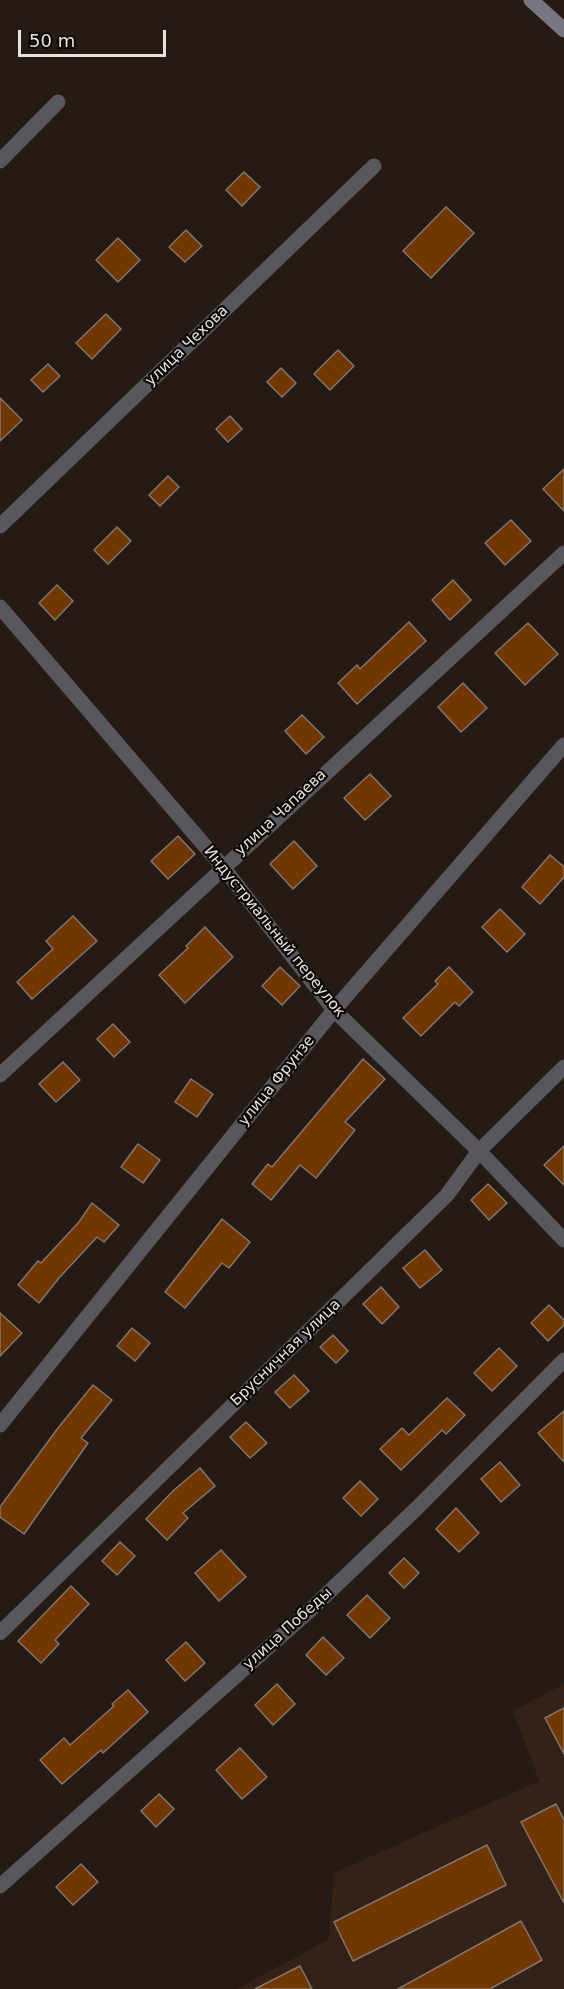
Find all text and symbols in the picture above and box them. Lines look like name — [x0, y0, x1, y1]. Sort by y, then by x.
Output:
scale bar — [21, 18, 170, 56]
text: 50 m — [29, 30, 75, 51]
street label: улица Чехова — [142, 302, 232, 390]
street label: улица Чапаева — [232, 766, 330, 860]
street label: Индустриальный переулок — [199, 843, 349, 1021]
street label: улица Фрунзе — [235, 1032, 319, 1130]
street label: Брусничная улица — [227, 1296, 345, 1410]
street label: улица Победы — [240, 1584, 336, 1674]

